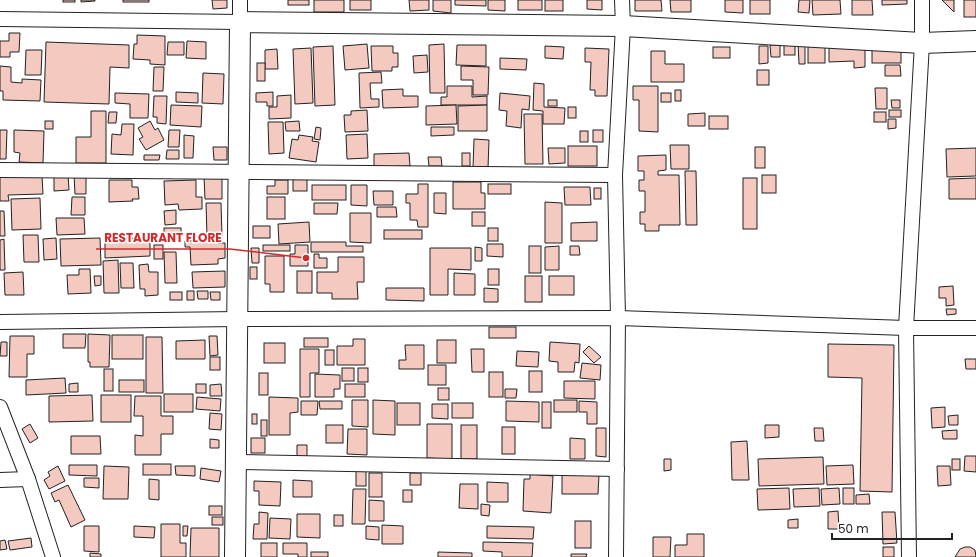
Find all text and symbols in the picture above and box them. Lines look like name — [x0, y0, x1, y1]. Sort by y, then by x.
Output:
callout: RESTAURANT FLORE — [96, 225, 230, 249]
text: RESTAURANT FLORE — [104, 229, 222, 246]
scale bar — [832, 515, 952, 541]
text: 50 m — [838, 520, 869, 537]

